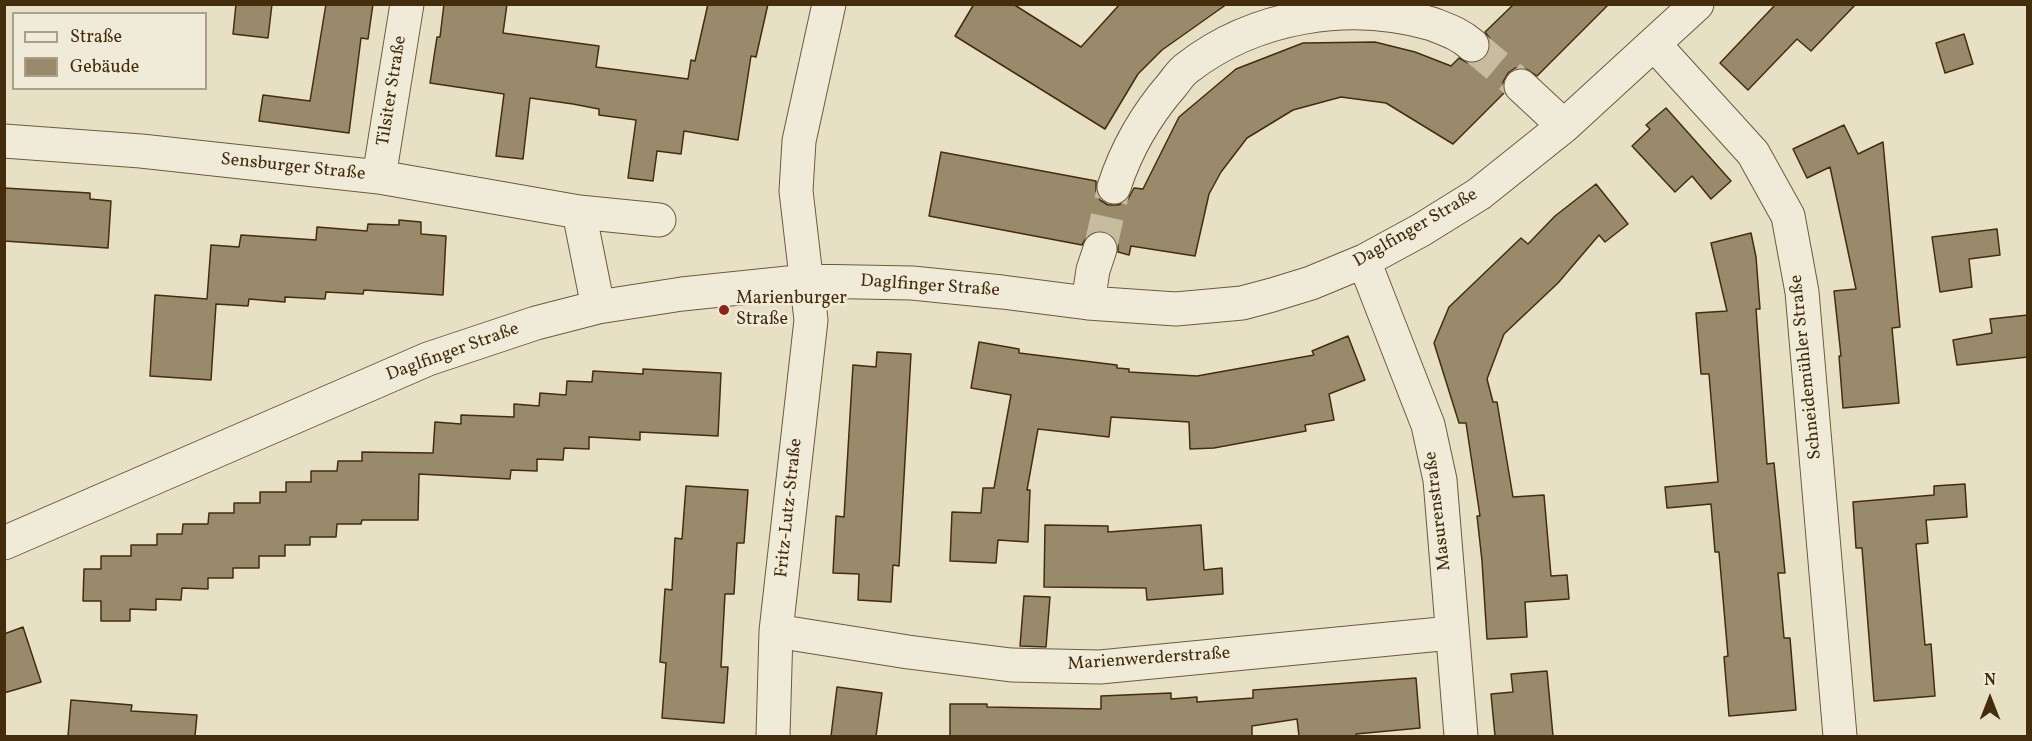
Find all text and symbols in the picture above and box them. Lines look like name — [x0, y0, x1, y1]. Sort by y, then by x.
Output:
legend — [12, 12, 207, 90]
text: Straße — [70, 25, 122, 50]
street label: Tilsiter Straße — [374, 34, 412, 148]
text: Gebäude — [70, 55, 139, 80]
street label: Sensburger Straße — [220, 150, 366, 186]
street label: Daglfinger Straße — [1350, 185, 1482, 273]
street label: Daglfinger Straße — [860, 271, 1000, 303]
street label: Schneidemühler Straße — [1787, 274, 1827, 460]
place label: Marienburger Straße — [736, 289, 847, 332]
marker: Marienburger Straße — [717, 303, 731, 317]
street label: Daglfinger Straße — [384, 319, 522, 387]
street label: Fritz-Lutz-Straße — [772, 437, 808, 579]
street label: Masurenstraße — [1421, 450, 1457, 572]
street label: Marienwerderstraße — [1067, 644, 1231, 676]
north arrow — [1960, 669, 2020, 729]
text: N — [1984, 670, 1996, 692]

